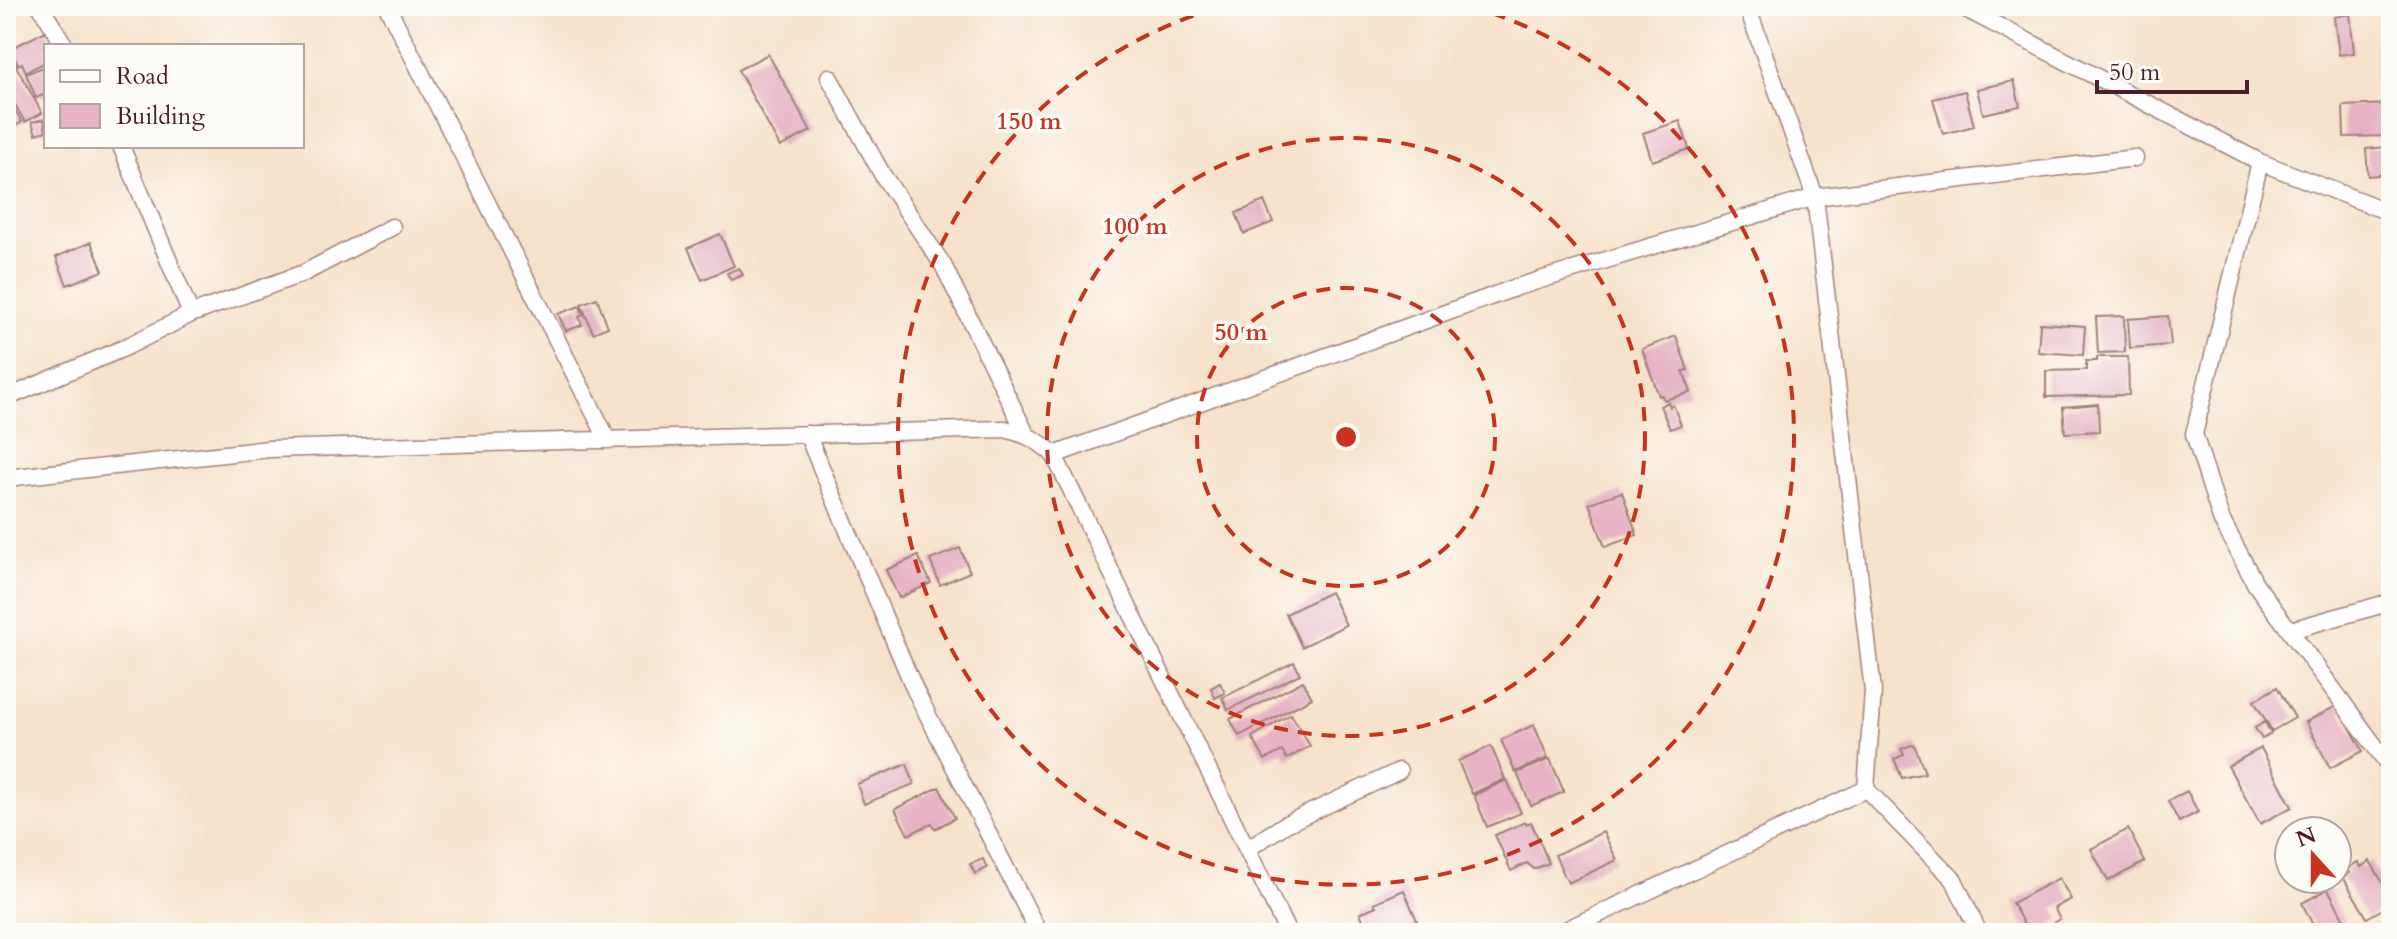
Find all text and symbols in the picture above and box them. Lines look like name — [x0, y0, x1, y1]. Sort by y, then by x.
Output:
legend — [44, 44, 304, 148]
scale bar — [2097, 44, 2247, 94]
text: 50 m — [2109, 56, 2161, 89]
text: Road — [116, 60, 169, 93]
text: Building — [116, 100, 206, 133]
text: 150 m — [996, 105, 1063, 138]
text: 100 m — [1102, 210, 1169, 243]
text: 50 m — [1214, 316, 1268, 349]
centre of rings — [1332, 423, 1360, 451]
north arrow — [2273, 815, 2353, 895]
text: N — [2292, 820, 2320, 855]

